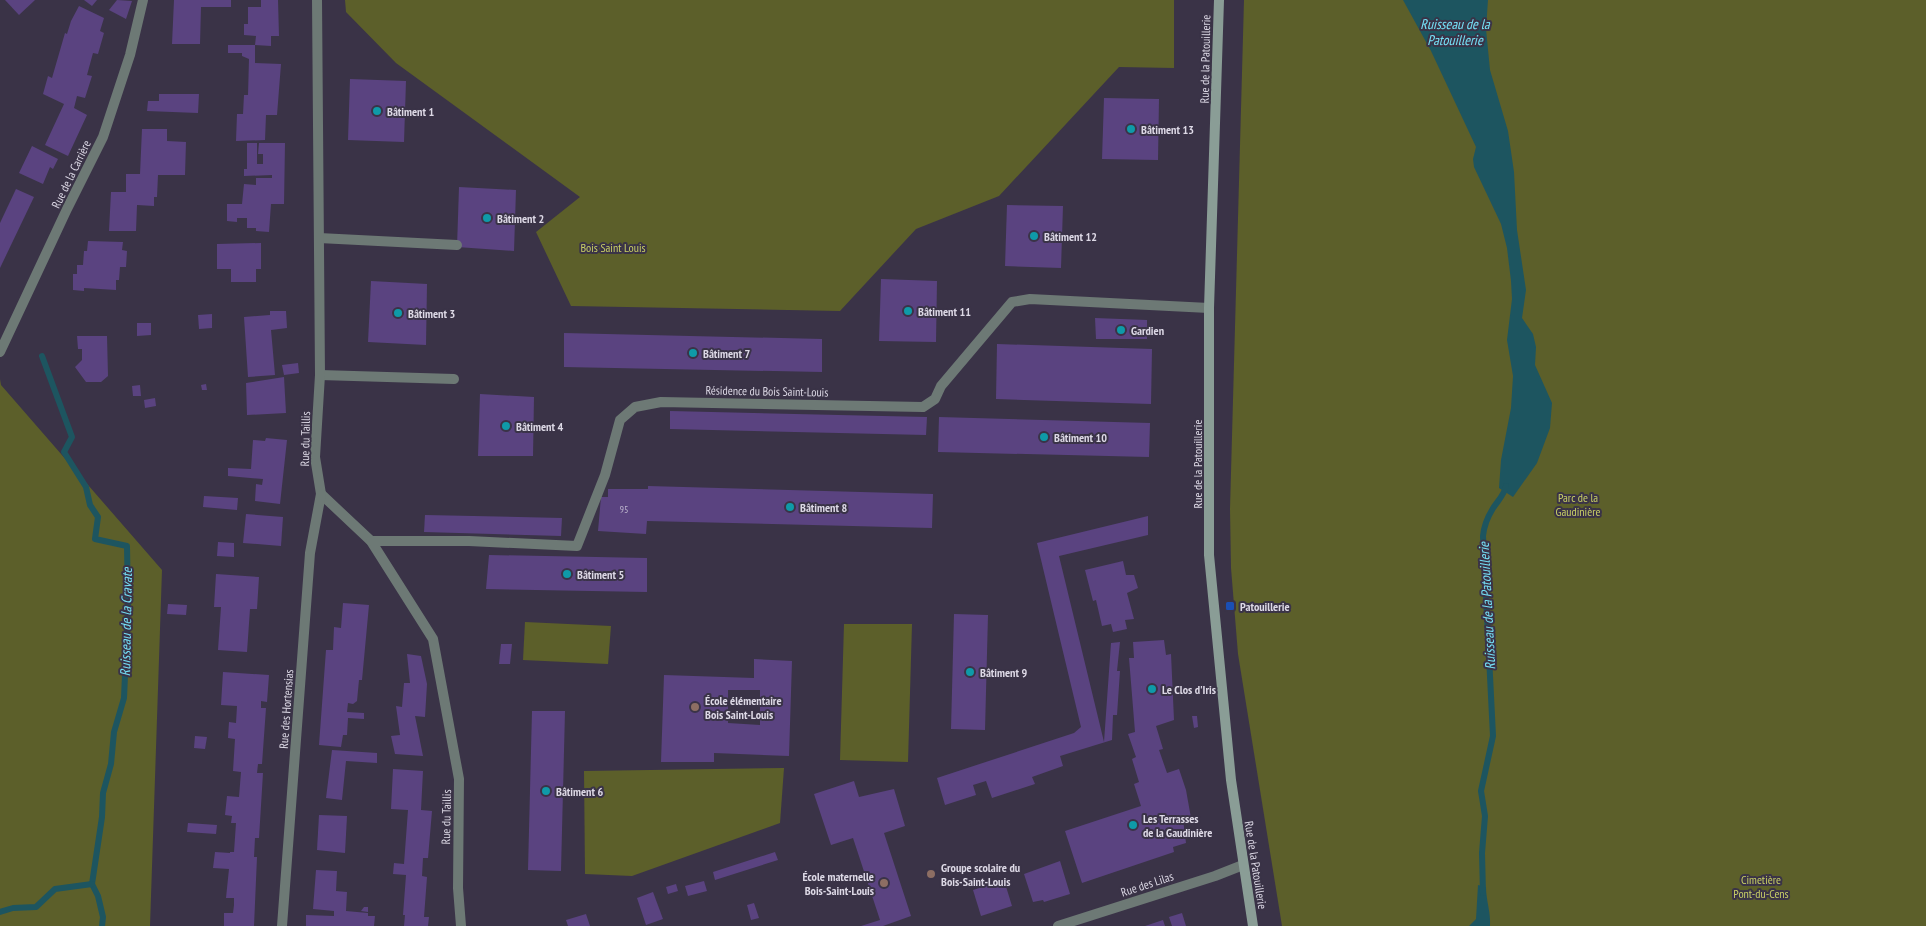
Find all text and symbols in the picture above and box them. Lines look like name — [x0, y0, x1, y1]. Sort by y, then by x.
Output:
street label: Rue de la Patouillerie — [1197, 14, 1213, 104]
water label: Ruisseau de la Patouillerie — [1420, 15, 1491, 49]
place label: Bâtiment 1 — [387, 104, 434, 119]
marker: Bâtiment 1 — [371, 105, 383, 117]
place label: Bâtiment 13 — [1141, 122, 1194, 137]
marker: Bâtiment 13 — [1125, 123, 1137, 135]
street label: Rue de la Carrière — [48, 137, 94, 210]
place label: Bâtiment 2 — [497, 211, 544, 226]
marker: Bâtiment 2 — [481, 212, 493, 224]
place label: Bâtiment 12 — [1044, 229, 1097, 244]
marker: Bâtiment 12 — [1028, 230, 1040, 242]
park label: Bois Saint Louis — [580, 240, 646, 255]
place label: Bâtiment 11 — [918, 304, 971, 319]
marker: Bâtiment 11 — [902, 305, 914, 317]
place label: Bâtiment 3 — [408, 306, 455, 321]
marker: Bâtiment 3 — [392, 307, 404, 319]
place label: Gardien — [1131, 323, 1164, 338]
marker: Gardien — [1115, 324, 1127, 336]
place label: Bâtiment 7 — [703, 346, 750, 361]
marker: Bâtiment 7 — [687, 347, 699, 359]
street label: Résidence du Bois Saint-Louis — [706, 382, 828, 400]
street label: Rue du Taillis — [297, 411, 313, 467]
place label: Bâtiment 4 — [516, 419, 563, 434]
marker: Bâtiment 4 — [500, 420, 512, 432]
street label: Rue de la Patouillerie — [1190, 420, 1205, 508]
place label: Bâtiment 10 — [1054, 430, 1107, 445]
marker: Bâtiment 10 — [1038, 431, 1050, 443]
park label: Parc de la Gaudinière — [1556, 490, 1600, 519]
place label: Bâtiment 8 — [800, 500, 847, 515]
marker: Bâtiment 8 — [784, 501, 796, 513]
house number: 95 — [620, 503, 629, 516]
water label: Ruisseau de la Patouillerie — [1475, 541, 1499, 670]
water label: Ruisseau de la Cravate — [116, 566, 136, 676]
place label: Bâtiment 5 — [577, 567, 624, 582]
marker: Bâtiment 5 — [561, 568, 573, 580]
place label: Patouillerie — [1240, 599, 1290, 614]
marker: Patouillerie — [1224, 600, 1236, 612]
place label: Bâtiment 9 — [980, 665, 1027, 680]
marker: Bâtiment 9 — [964, 666, 976, 678]
street label: Rue des Hortensias — [276, 669, 296, 749]
place label: Le Clos d'Iris — [1162, 682, 1216, 697]
marker: Le Clos d'Iris — [1146, 683, 1158, 695]
place label: École élémentaire Bois Saint-Louis — [705, 693, 782, 722]
marker: École élémentaire Bois Saint-Louis — [689, 701, 701, 713]
place label: Bâtiment 6 — [556, 784, 603, 799]
marker: Bâtiment 6 — [540, 785, 552, 797]
street label: Rue du Taillis — [438, 789, 454, 845]
place label: Les Terrasses de la Gaudinière — [1143, 811, 1212, 840]
marker: Les Terrasses de la Gaudinière — [1127, 819, 1139, 831]
street label: Rue de la Patouillerie — [1242, 820, 1270, 910]
place label: Groupe scolaire du Bois-Saint-Louis — [941, 860, 1020, 889]
marker: Groupe scolaire du Bois-Saint-Louis — [925, 868, 937, 880]
street label: Rue des Lilas — [1119, 868, 1175, 900]
place label: École maternelle Bois-Saint-Louis — [802, 869, 874, 898]
park label: Cimetière Pont-du-Cens — [1733, 872, 1789, 901]
marker: École maternelle Bois-Saint-Louis — [878, 877, 890, 889]

